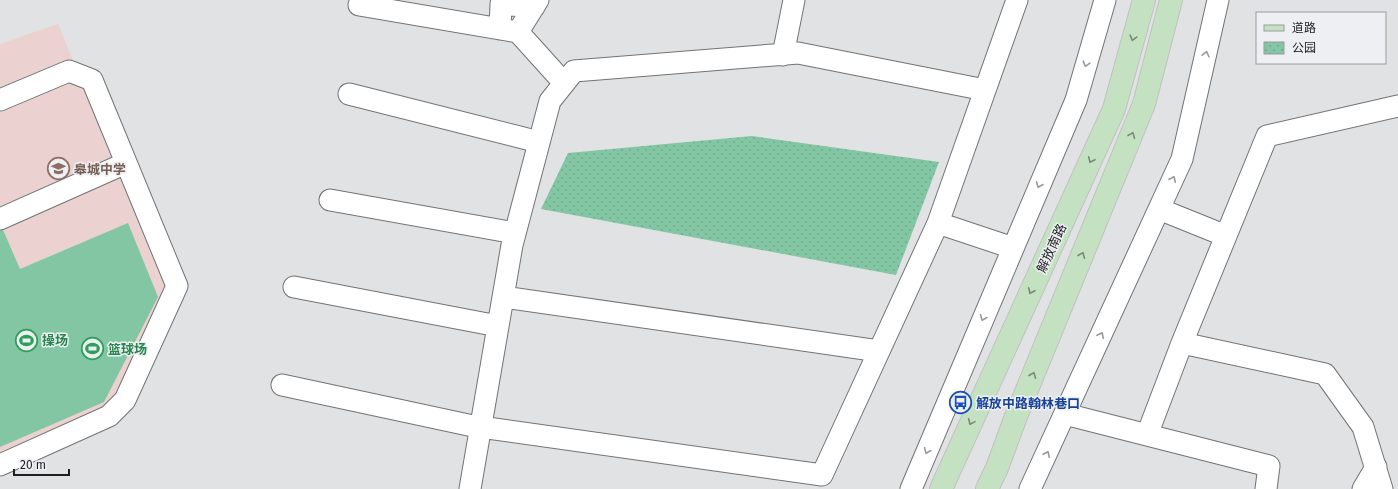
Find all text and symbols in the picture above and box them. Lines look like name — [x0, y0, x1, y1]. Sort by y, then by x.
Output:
legend — [1256, 12, 1386, 64]
text: 道路 — [1292, 21, 1316, 35]
one-way arrow — [1130, 34, 1138, 41]
text: 公园 — [1292, 41, 1316, 55]
one-way arrow — [1201, 51, 1209, 57]
one-way arrow — [1082, 61, 1091, 68]
one-way arrow — [1127, 131, 1135, 139]
school or university icon: 皋城中学 — [46, 156, 72, 182]
one-way arrow — [1088, 156, 1096, 163]
place label: 皋城中学 — [74, 162, 126, 177]
one-way arrow — [1168, 176, 1176, 184]
one-way arrow — [1036, 182, 1044, 189]
street label: 解放南路 — [1034, 221, 1069, 275]
one-way arrow — [1078, 251, 1086, 258]
one-way arrow — [1028, 286, 1036, 294]
one-way arrow — [980, 315, 988, 322]
sports icon: 操场 — [13, 327, 39, 353]
one-way arrow — [1096, 332, 1104, 340]
place label: 操场 — [42, 333, 68, 348]
sports icon: 篮球场 — [80, 336, 106, 362]
place label: 篮球场 — [108, 342, 147, 357]
one-way arrow — [1028, 371, 1036, 378]
bus stop icon: 解放中路翰林巷口 — [947, 390, 973, 416]
place label: 解放中路翰林巷口 — [976, 396, 1080, 411]
one-way arrow — [967, 418, 975, 425]
one-way arrow — [924, 446, 932, 454]
one-way arrow — [1042, 450, 1050, 458]
scale bar — [14, 451, 69, 477]
text: 20 m — [20, 458, 46, 472]

